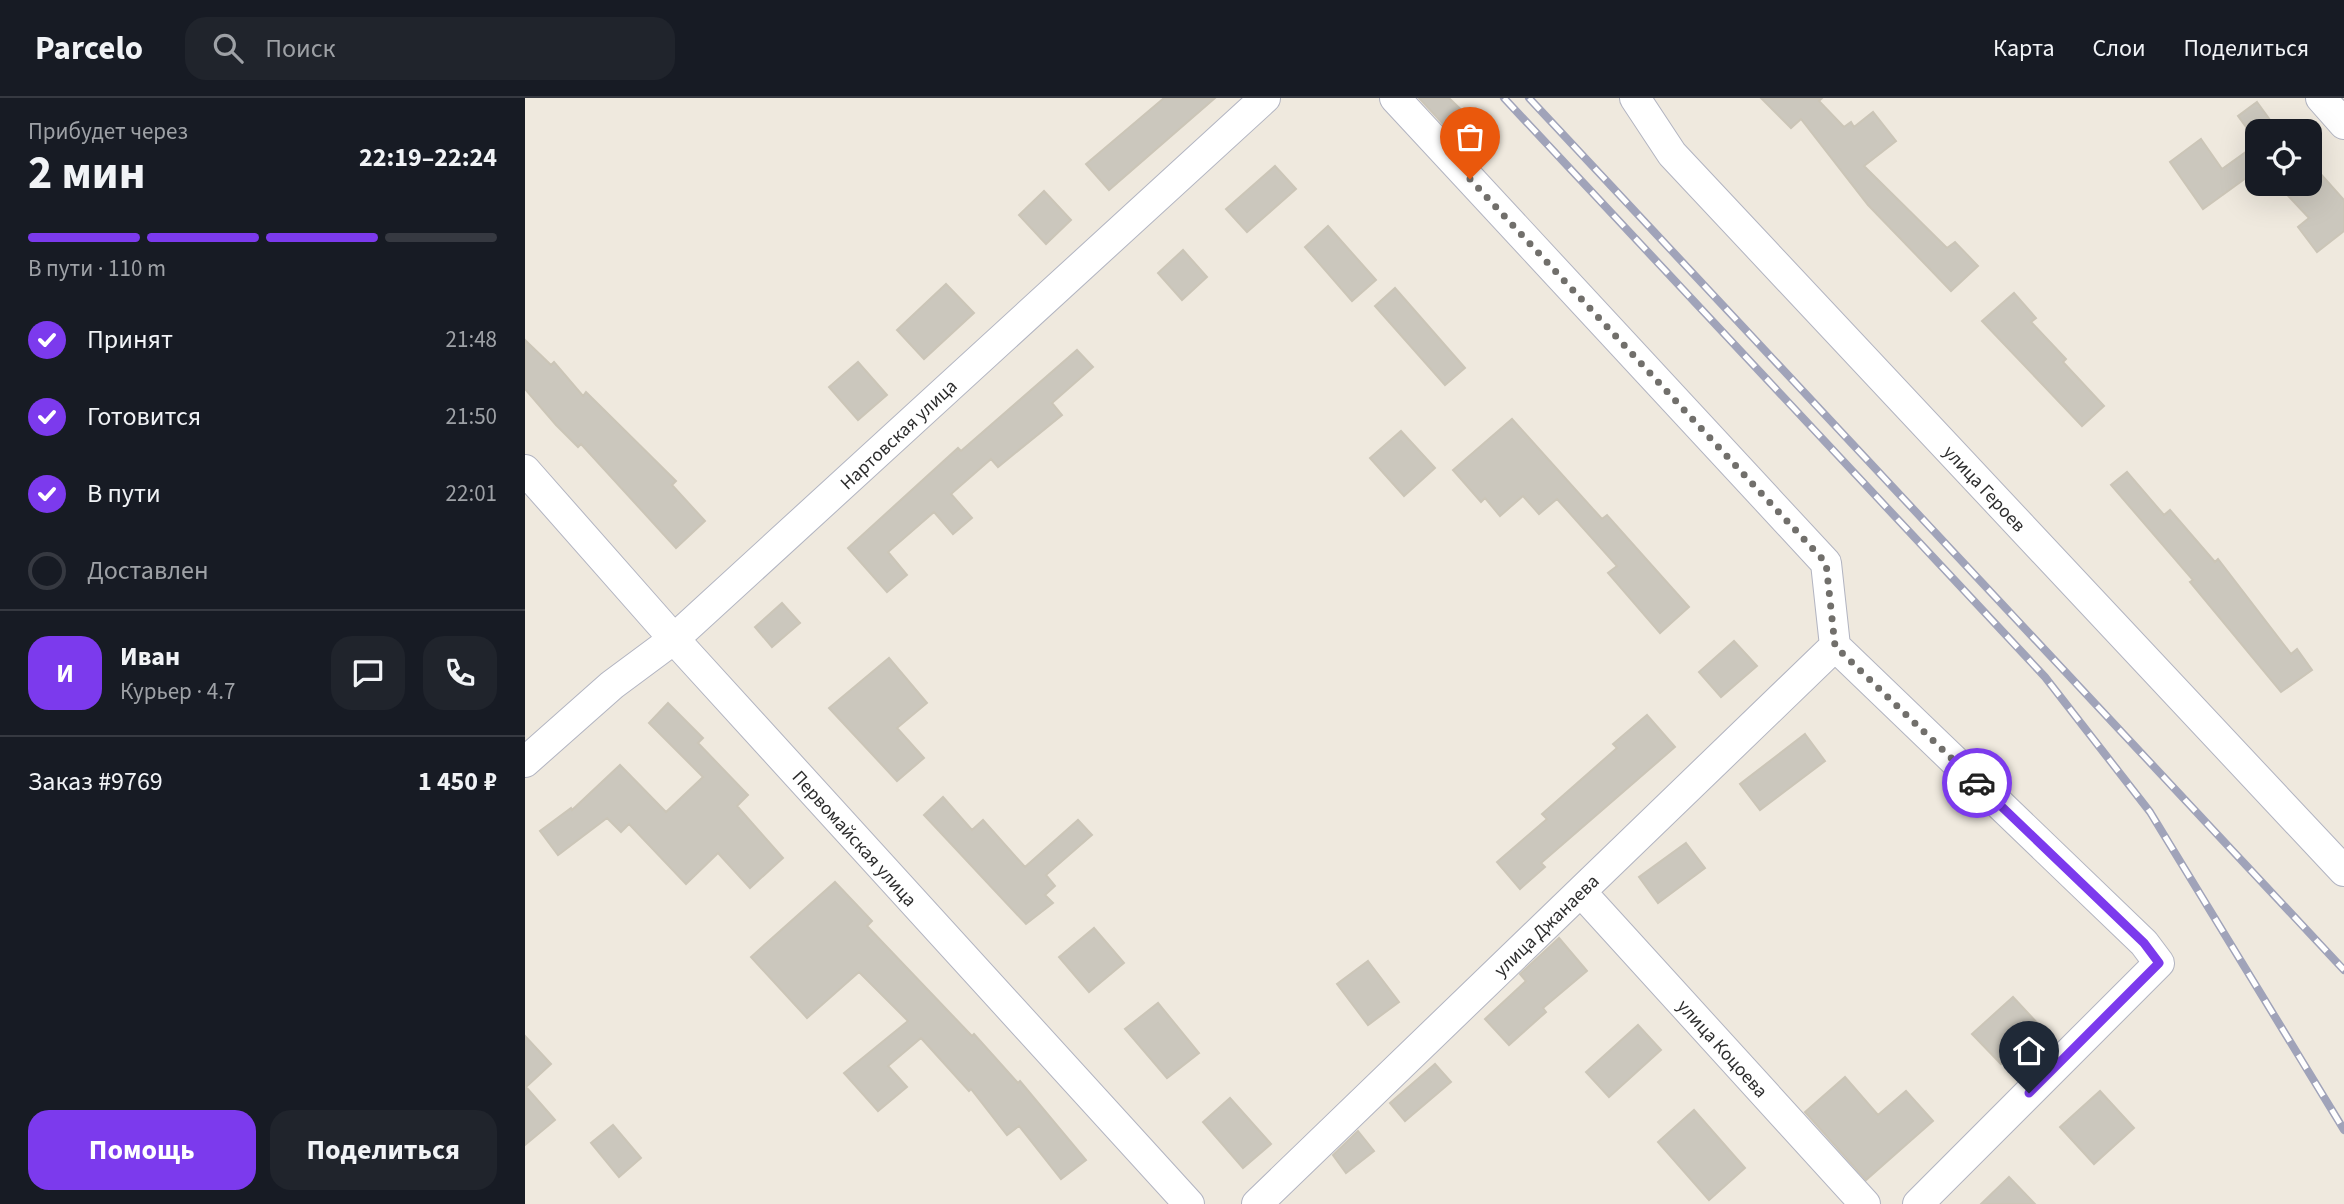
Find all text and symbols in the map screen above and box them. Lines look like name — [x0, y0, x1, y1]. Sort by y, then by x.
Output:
search box — [185, 17, 675, 80]
text: Parcelo — [35, 25, 143, 72]
icon: search — [209, 29, 247, 67]
text: Поиск — [265, 30, 335, 67]
text: Карта — [1993, 31, 2055, 66]
text: Слои — [2093, 31, 2146, 66]
text: Поделиться — [2184, 31, 2309, 66]
pin — [1440, 107, 1500, 179]
text: Прибудет через — [28, 115, 188, 148]
icon: bag — [1451, 118, 1489, 156]
map controls — [2245, 119, 2322, 196]
button: locate — [2245, 119, 2322, 196]
text: 22:19–22:24 — [359, 139, 497, 176]
text: 2 мин — [28, 141, 145, 206]
text: В пути · 110 m — [28, 252, 166, 285]
icon: check — [28, 321, 66, 359]
text: Принят — [87, 321, 173, 358]
text: 21:48 — [446, 323, 497, 356]
street label: Нартовская улица — [834, 374, 964, 497]
icon: check — [28, 398, 66, 436]
text: Готовится — [87, 398, 201, 435]
text: 21:50 — [446, 400, 497, 433]
street label: улица Героев — [1936, 439, 2031, 539]
icon: check — [28, 475, 66, 513]
text: В пути — [87, 475, 161, 512]
text: 22:01 — [446, 477, 497, 510]
text: Доставлен — [87, 552, 209, 589]
button: chat — [331, 636, 405, 710]
button: phone — [423, 636, 497, 710]
text: Иван — [120, 638, 180, 675]
text: И — [56, 655, 74, 692]
text: Курьер · 4.7 — [120, 675, 235, 708]
courier — [1942, 748, 2012, 818]
text: Заказ #9769 — [28, 763, 163, 800]
text: 1 450 ₽ — [418, 763, 497, 800]
icon: car — [1958, 764, 1996, 802]
street label: Первомайская улица — [785, 765, 923, 913]
street label: улица Джанаева — [1488, 869, 1606, 983]
street label: улица Коцоева — [1670, 994, 1774, 1104]
pin — [1999, 1021, 2059, 1093]
icon: home — [2010, 1032, 2048, 1070]
button: Помощь — [28, 1110, 256, 1190]
button: Поделиться — [270, 1110, 497, 1190]

